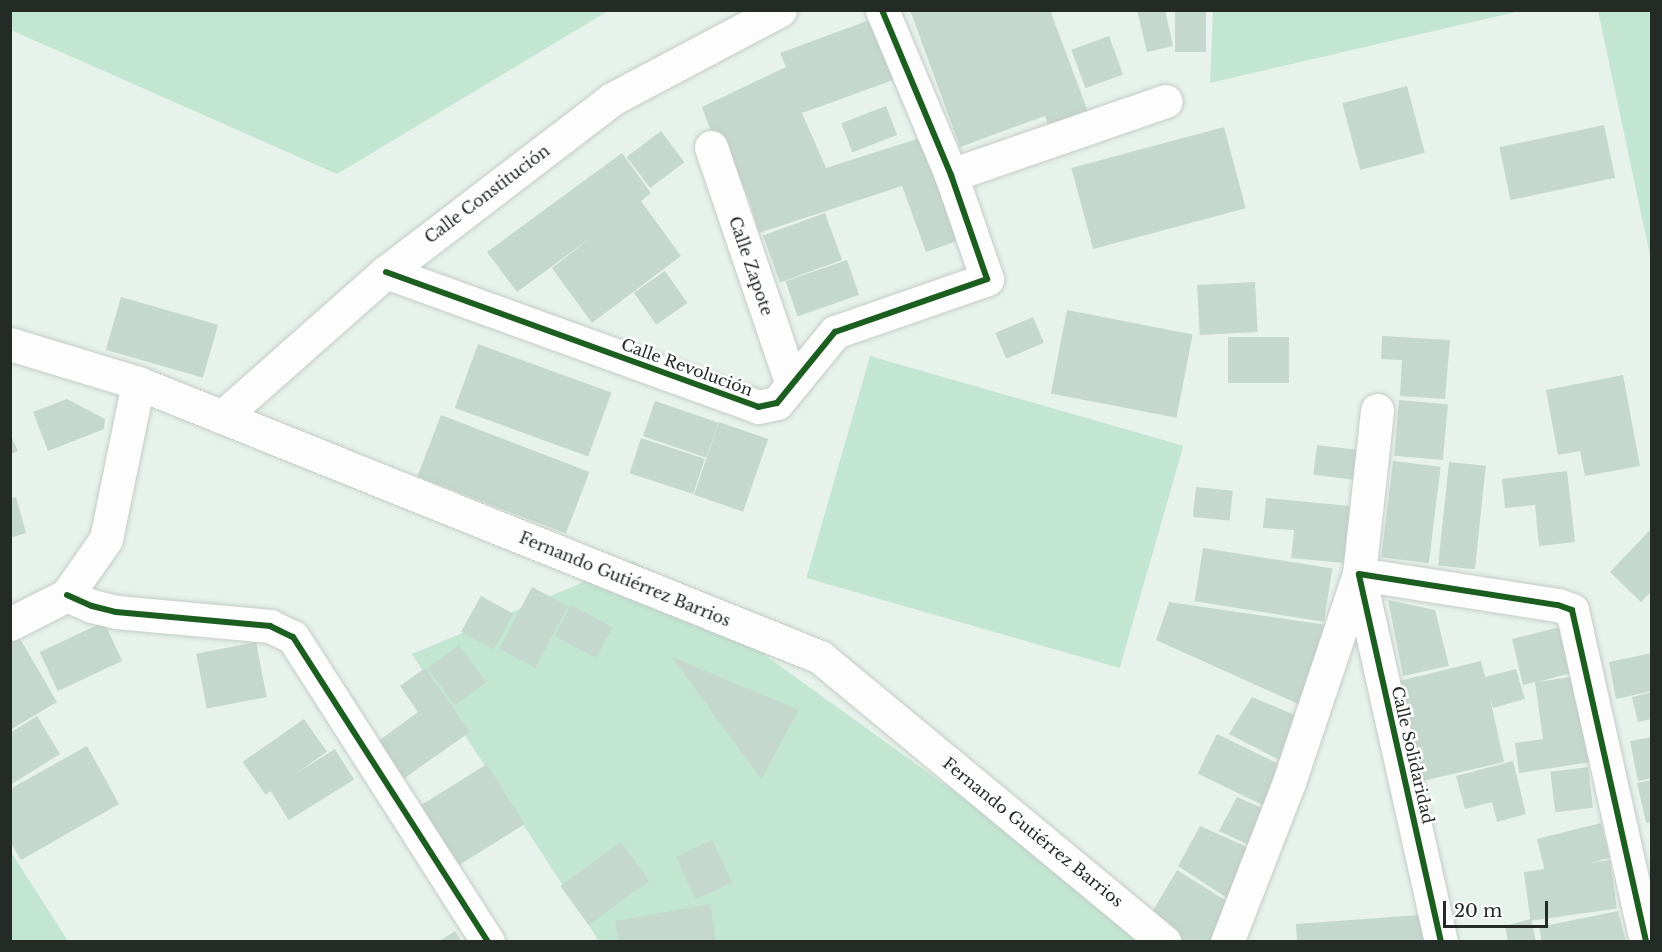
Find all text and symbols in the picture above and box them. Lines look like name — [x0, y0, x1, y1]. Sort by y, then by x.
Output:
street label: Calle Constitución — [421, 141, 553, 247]
street label: Calle Zapote — [725, 214, 777, 318]
street label: Calle Revolución — [619, 334, 755, 400]
street label: Fernando Gutiérrez Barrios — [516, 528, 734, 630]
street label: Calle Solidaridad — [1388, 684, 1438, 826]
street label: Fernando Gutiérrez Barrios — [939, 753, 1127, 911]
scale bar — [1446, 889, 1551, 927]
text: 20 m — [1454, 900, 1502, 922]

